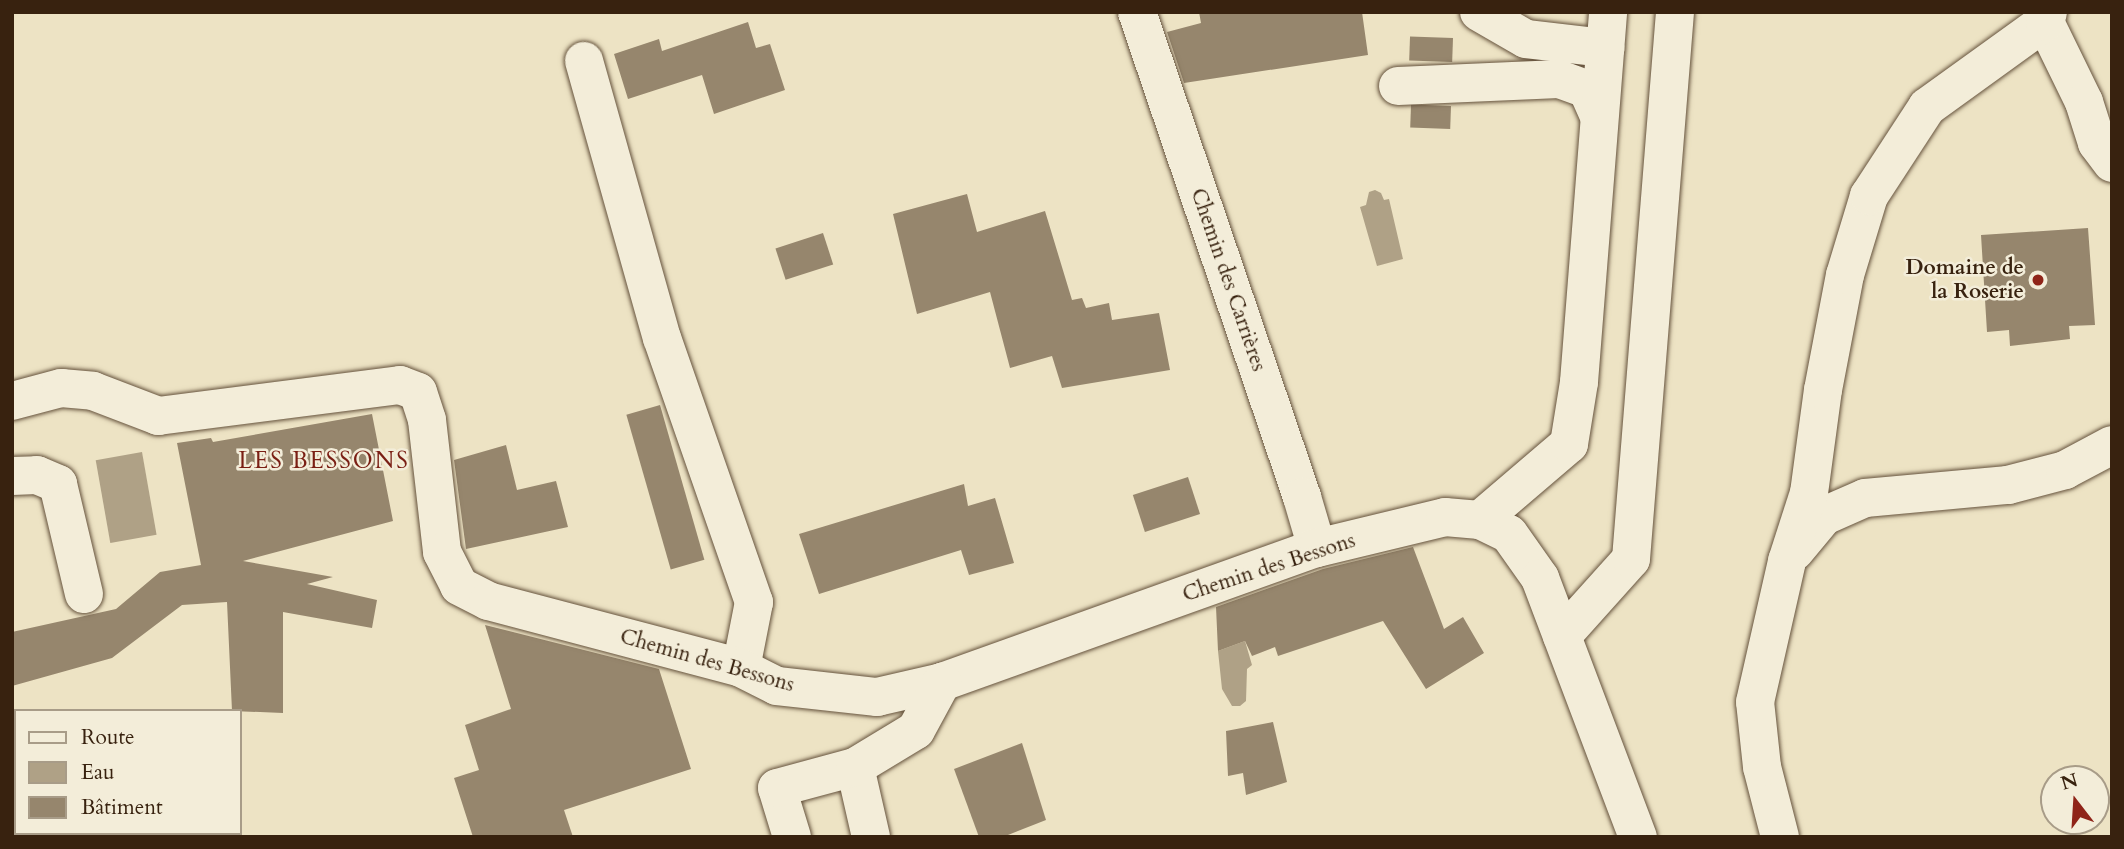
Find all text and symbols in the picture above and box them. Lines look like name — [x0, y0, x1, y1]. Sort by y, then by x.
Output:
street label: Chemin des Carrières — [1185, 185, 1271, 375]
place label: Domaine de la Roserie — [1905, 255, 2024, 305]
marker: Domaine de la Roserie — [2030, 272, 2046, 288]
district label: LES BESSONS — [240, 447, 408, 475]
street label: Chemin des Bessons — [1180, 528, 1358, 608]
street label: Chemin des Bessons — [617, 624, 797, 698]
legend — [14, 709, 242, 835]
text: Route — [81, 723, 135, 752]
text: Eau — [81, 758, 115, 787]
north arrow — [2040, 765, 2110, 835]
text: N — [2058, 767, 2081, 797]
text: Bâtiment — [81, 793, 163, 822]

